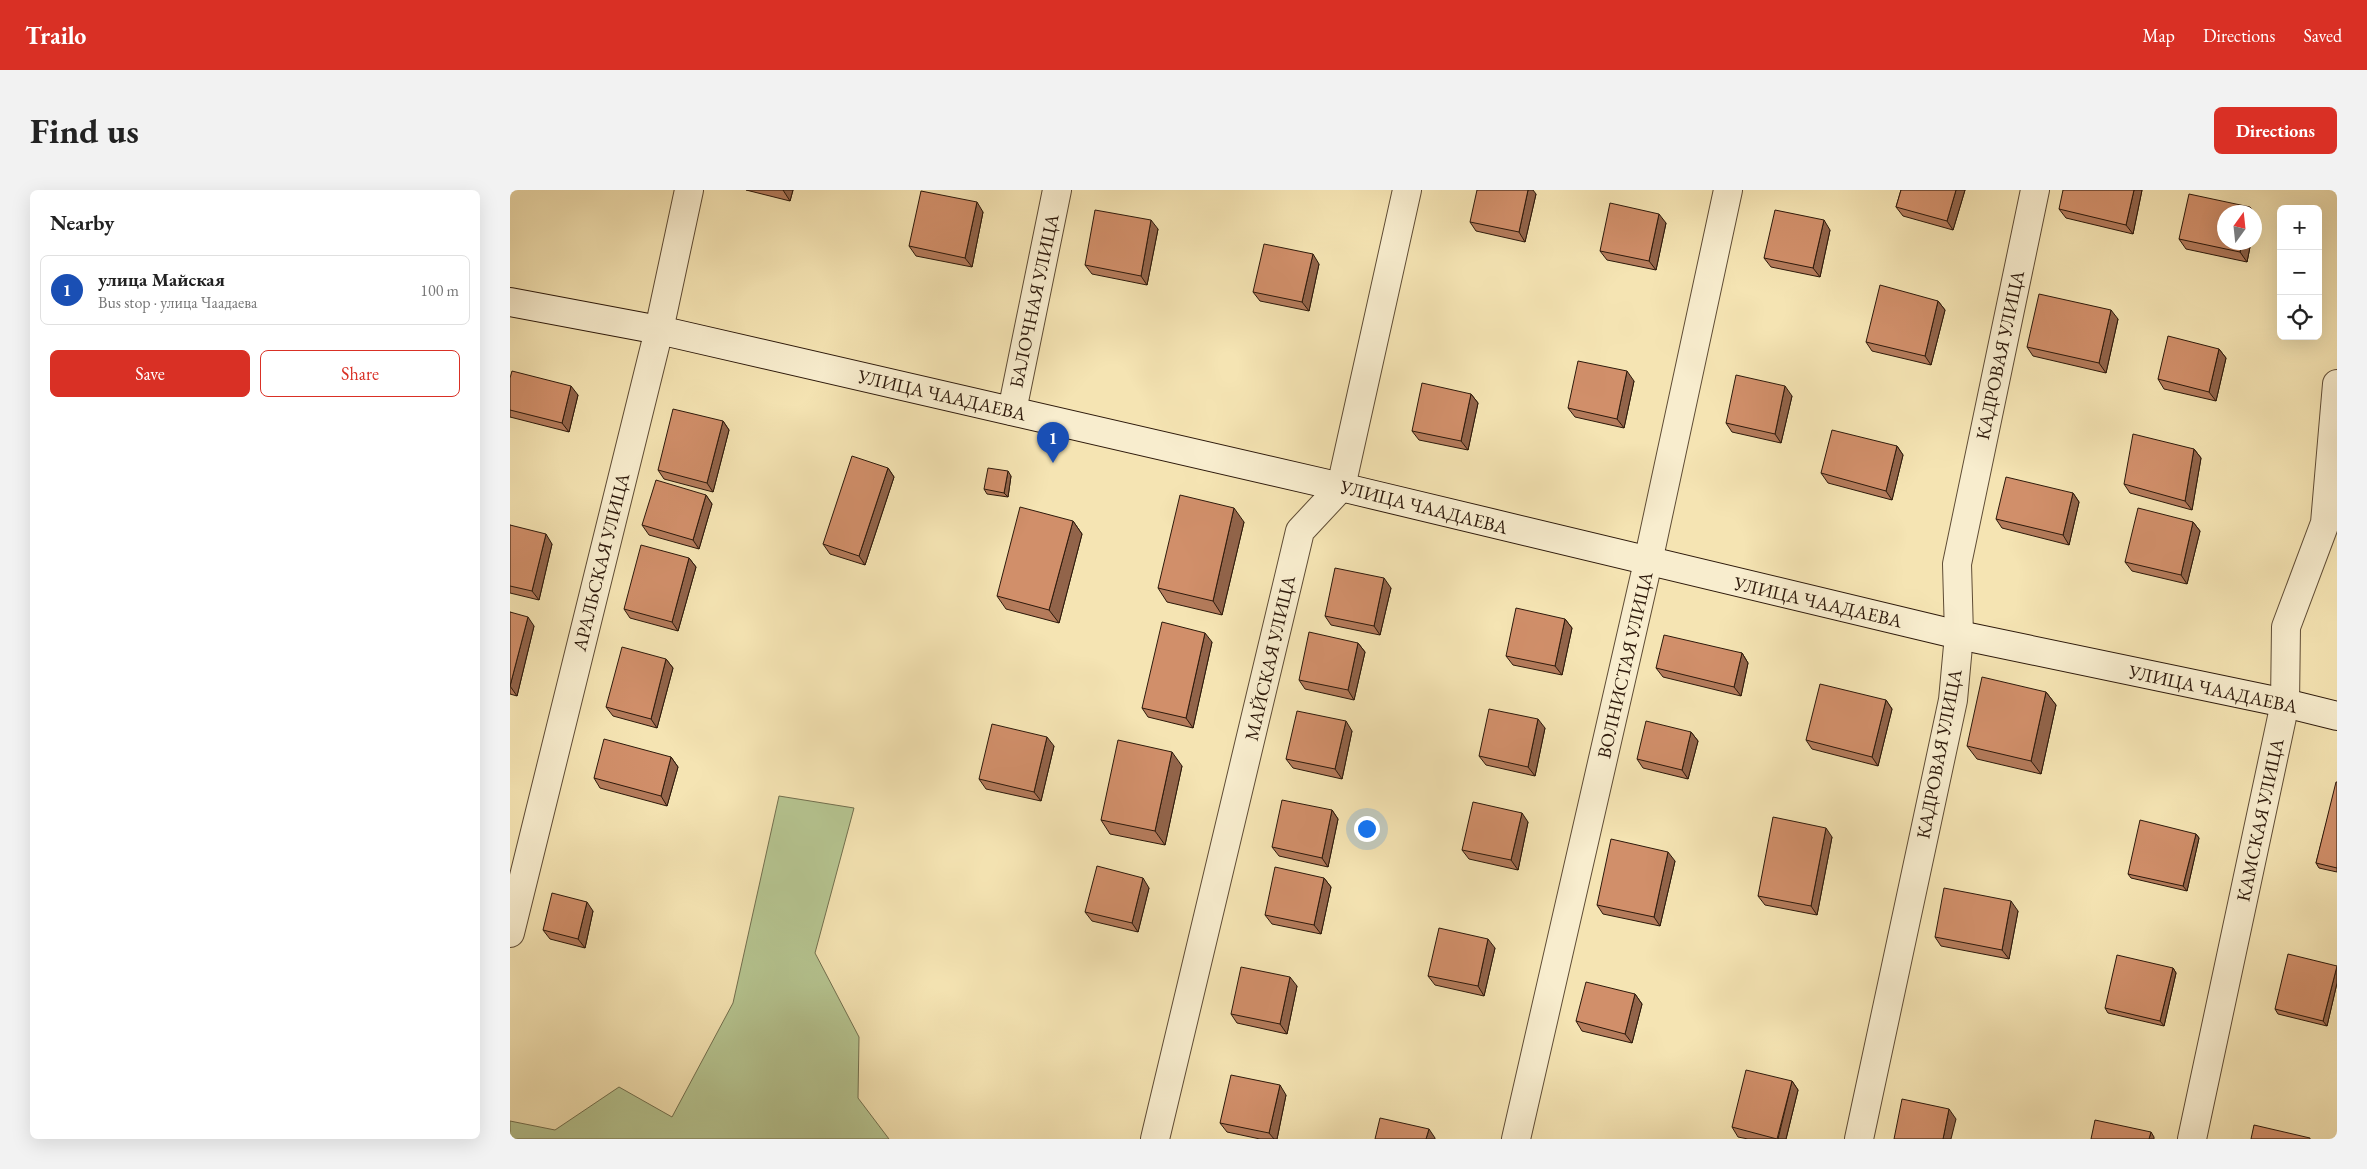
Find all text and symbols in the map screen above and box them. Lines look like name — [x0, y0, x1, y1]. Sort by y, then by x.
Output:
text: Trailo — [25, 20, 86, 51]
text: Map — [2143, 24, 2175, 47]
text: Directions — [2203, 24, 2275, 47]
text: Saved — [2303, 24, 2342, 47]
button: Directions — [2214, 107, 2337, 154]
text: Find us — [30, 108, 139, 153]
north arrow — [2217, 205, 2262, 250]
map controls — [2277, 205, 2322, 340]
button: + — [2277, 205, 2322, 250]
text: Nearby — [50, 209, 114, 236]
street label: БАЛОЧНАЯ УЛИЦА — [1003, 211, 1065, 390]
button: − — [2277, 250, 2322, 295]
text: улица Майская — [98, 267, 225, 292]
street label: КАДРОВАЯ УЛИЦА — [1970, 267, 2030, 442]
text: 1 — [63, 280, 71, 301]
text: 100 m — [420, 280, 459, 301]
text: Bus stop · улица Чаадаева — [98, 292, 257, 313]
button: locate — [2277, 295, 2322, 340]
button: Save — [50, 350, 250, 397]
button: Share — [260, 350, 460, 397]
street label: УЛИЦА ЧААДАЕВА — [854, 363, 1029, 427]
pin: 1 — [1037, 422, 1069, 463]
street label: АРАЛЬСКАЯ УЛИЦА — [567, 470, 635, 655]
street label: УЛИЦА ЧААДАЕВА — [1337, 474, 1511, 540]
street label: ВОЛНИСТАЯ УЛИЦА — [1591, 568, 1659, 761]
street label: УЛИЦА ЧААДАЕВА — [1730, 570, 1905, 634]
street label: МАЙСКАЯ УЛИЦА — [1239, 572, 1301, 743]
street label: УЛИЦА ЧААДАЕВА — [2125, 659, 2301, 719]
street label: КАДРОВАЯ УЛИЦА — [1910, 666, 1968, 841]
street label: КАМСКАЯ УЛИЦА — [2231, 735, 2290, 904]
your location — [1354, 816, 1380, 842]

